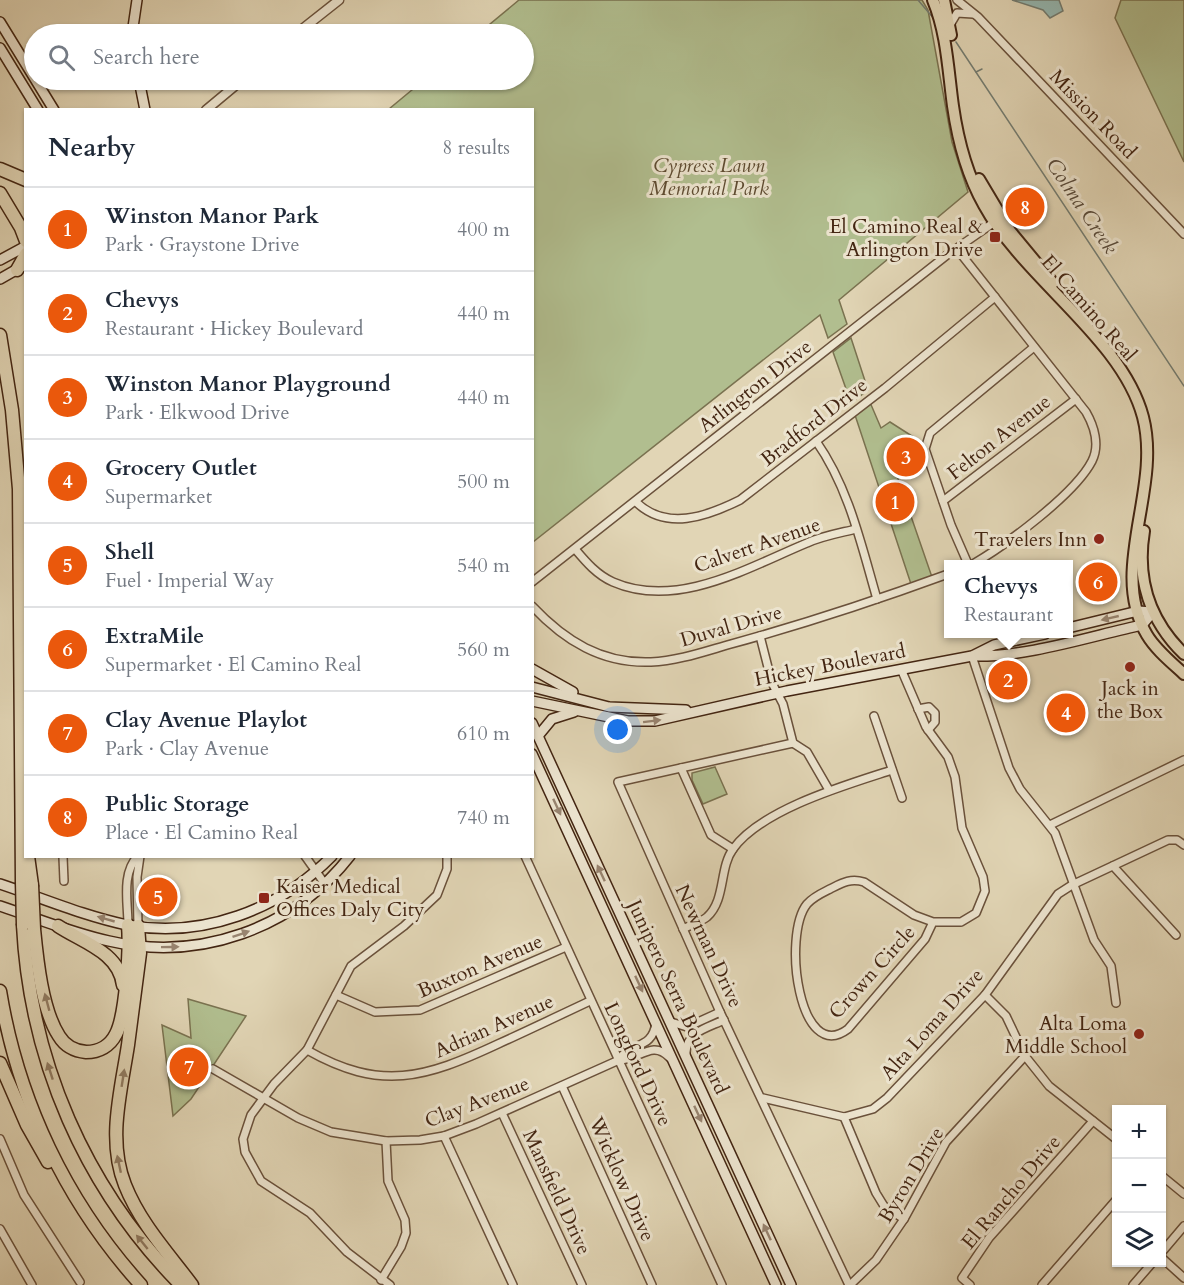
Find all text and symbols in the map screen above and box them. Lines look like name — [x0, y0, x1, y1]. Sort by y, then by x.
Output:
search box — [24, 24, 534, 90]
icon: search — [45, 41, 78, 74]
text: Search here — [93, 42, 200, 72]
street label: Mission Road — [1043, 63, 1143, 165]
text: Nearby — [48, 130, 136, 165]
text: 8 results — [442, 134, 510, 161]
park label: Cypress Lawn Memorial Park — [649, 152, 769, 202]
water label: Colma Creek — [1039, 152, 1125, 260]
pin: 8 — [1006, 184, 1044, 230]
text: Winston Manor Park — [105, 201, 319, 231]
place label: El Camino Real & Arlington Drive — [829, 213, 983, 263]
text: 1 — [62, 216, 73, 243]
text: 400 m — [457, 216, 510, 243]
marker: El Camino Real & Arlington Drive — [988, 230, 1002, 244]
text: Park · Graystone Drive — [105, 231, 300, 258]
street label: El Camino Real — [1035, 249, 1143, 367]
text: Chevys — [105, 285, 179, 315]
text: 2 — [62, 300, 73, 327]
text: 440 m — [457, 300, 510, 327]
text: Restaurant · Hickey Boulevard — [105, 315, 363, 342]
street label: Arlington Drive — [693, 333, 817, 439]
text: Winston Manor Playground — [105, 369, 391, 399]
street label: Bradford Drive — [755, 372, 873, 472]
text: 3 — [62, 384, 73, 411]
text: 440 m — [457, 384, 510, 411]
street label: Felton Avenue — [942, 388, 1056, 486]
text: Park · Elkwood Drive — [105, 399, 289, 426]
pin: 3 — [886, 434, 926, 480]
text: Grocery Outlet — [105, 453, 257, 483]
text: 4 — [62, 468, 73, 495]
text: 500 m — [457, 468, 510, 495]
pin: 1 — [876, 480, 914, 524]
text: Supermarket — [105, 483, 212, 510]
street label: Calvert Avenue — [690, 511, 824, 579]
place label: Travelers Inn — [974, 526, 1088, 553]
marker: Travelers Inn — [1092, 532, 1106, 546]
text: Shell — [105, 537, 154, 567]
text: 5 — [62, 552, 73, 579]
text: 540 m — [457, 552, 510, 579]
popup — [944, 560, 1073, 638]
pin: 6 — [1078, 560, 1118, 604]
text: Fuel · Imperial Way — [105, 567, 274, 594]
text: Chevys — [964, 571, 1038, 601]
street label: Duval Drive — [677, 599, 785, 653]
text: Restaurant — [964, 601, 1053, 628]
one-way arrow — [1101, 613, 1119, 623]
text: ExtraMile — [105, 621, 204, 651]
text: 6 — [62, 636, 73, 663]
text: 560 m — [457, 636, 510, 663]
street label: Hickey Boulevard — [752, 637, 908, 693]
text: Supermarket · El Camino Real — [105, 651, 361, 678]
pin: 2 — [988, 658, 1028, 702]
marker: Jack in the Box — [1123, 660, 1137, 674]
place label: Jack in the Box — [1097, 675, 1163, 725]
pin: 4 — [1046, 690, 1086, 736]
text: Clay Avenue Playlot — [105, 705, 307, 735]
your location — [603, 715, 632, 744]
one-way arrow — [642, 716, 661, 726]
text: 7 — [62, 720, 73, 747]
text: 610 m — [457, 720, 510, 747]
text: Park · Clay Avenue — [105, 735, 269, 762]
text: Public Storage — [105, 789, 249, 819]
one-way arrow — [552, 799, 562, 817]
text: 8 — [62, 804, 73, 831]
text: 740 m — [457, 804, 510, 831]
text: Place · El Camino Real — [105, 819, 298, 846]
one-way arrow — [596, 863, 606, 881]
place label: Kaiser Medical Offices Daly City — [276, 873, 425, 923]
pin: 5 — [138, 874, 178, 920]
street label: Newman Drive — [669, 880, 749, 1012]
marker: Kaiser Medical Offices Daly City — [257, 891, 271, 905]
street label: Junipero Serra Boulevard — [620, 893, 735, 1099]
one-way arrow — [97, 914, 115, 923]
street label: Crown Circle — [823, 919, 921, 1025]
street label: Buxton Avenue — [413, 928, 547, 1004]
one-way arrow — [233, 929, 251, 939]
one-way arrow — [161, 943, 180, 952]
street label: Alta Loma Drive — [875, 962, 989, 1086]
one-way arrow — [635, 976, 644, 993]
street label: Adrian Avenue — [430, 988, 558, 1064]
one-way arrow — [42, 993, 51, 1011]
street label: Longford Drive — [597, 998, 679, 1130]
place label: Alta Loma Middle School — [1005, 1010, 1127, 1060]
marker: Alta Loma Middle School — [1132, 1027, 1146, 1041]
pin: 7 — [170, 1044, 208, 1090]
one-way arrow — [44, 1062, 54, 1080]
one-way arrow — [118, 1068, 127, 1087]
street label: Clay Avenue — [421, 1070, 533, 1134]
one-way arrow — [693, 1105, 702, 1122]
map controls — [1112, 1105, 1166, 1267]
button: + — [1112, 1105, 1166, 1159]
street label: Wicklow Drive — [582, 1112, 661, 1245]
street label: Byron Drive — [872, 1122, 950, 1228]
street label: Mansfield Drive — [516, 1125, 598, 1259]
street label: El Rancho Drive — [955, 1129, 1067, 1255]
one-way arrow — [114, 1154, 123, 1173]
button: − — [1112, 1159, 1166, 1213]
button: layers — [1112, 1213, 1166, 1267]
one-way arrow — [762, 1223, 771, 1240]
one-way arrow — [137, 1234, 149, 1249]

